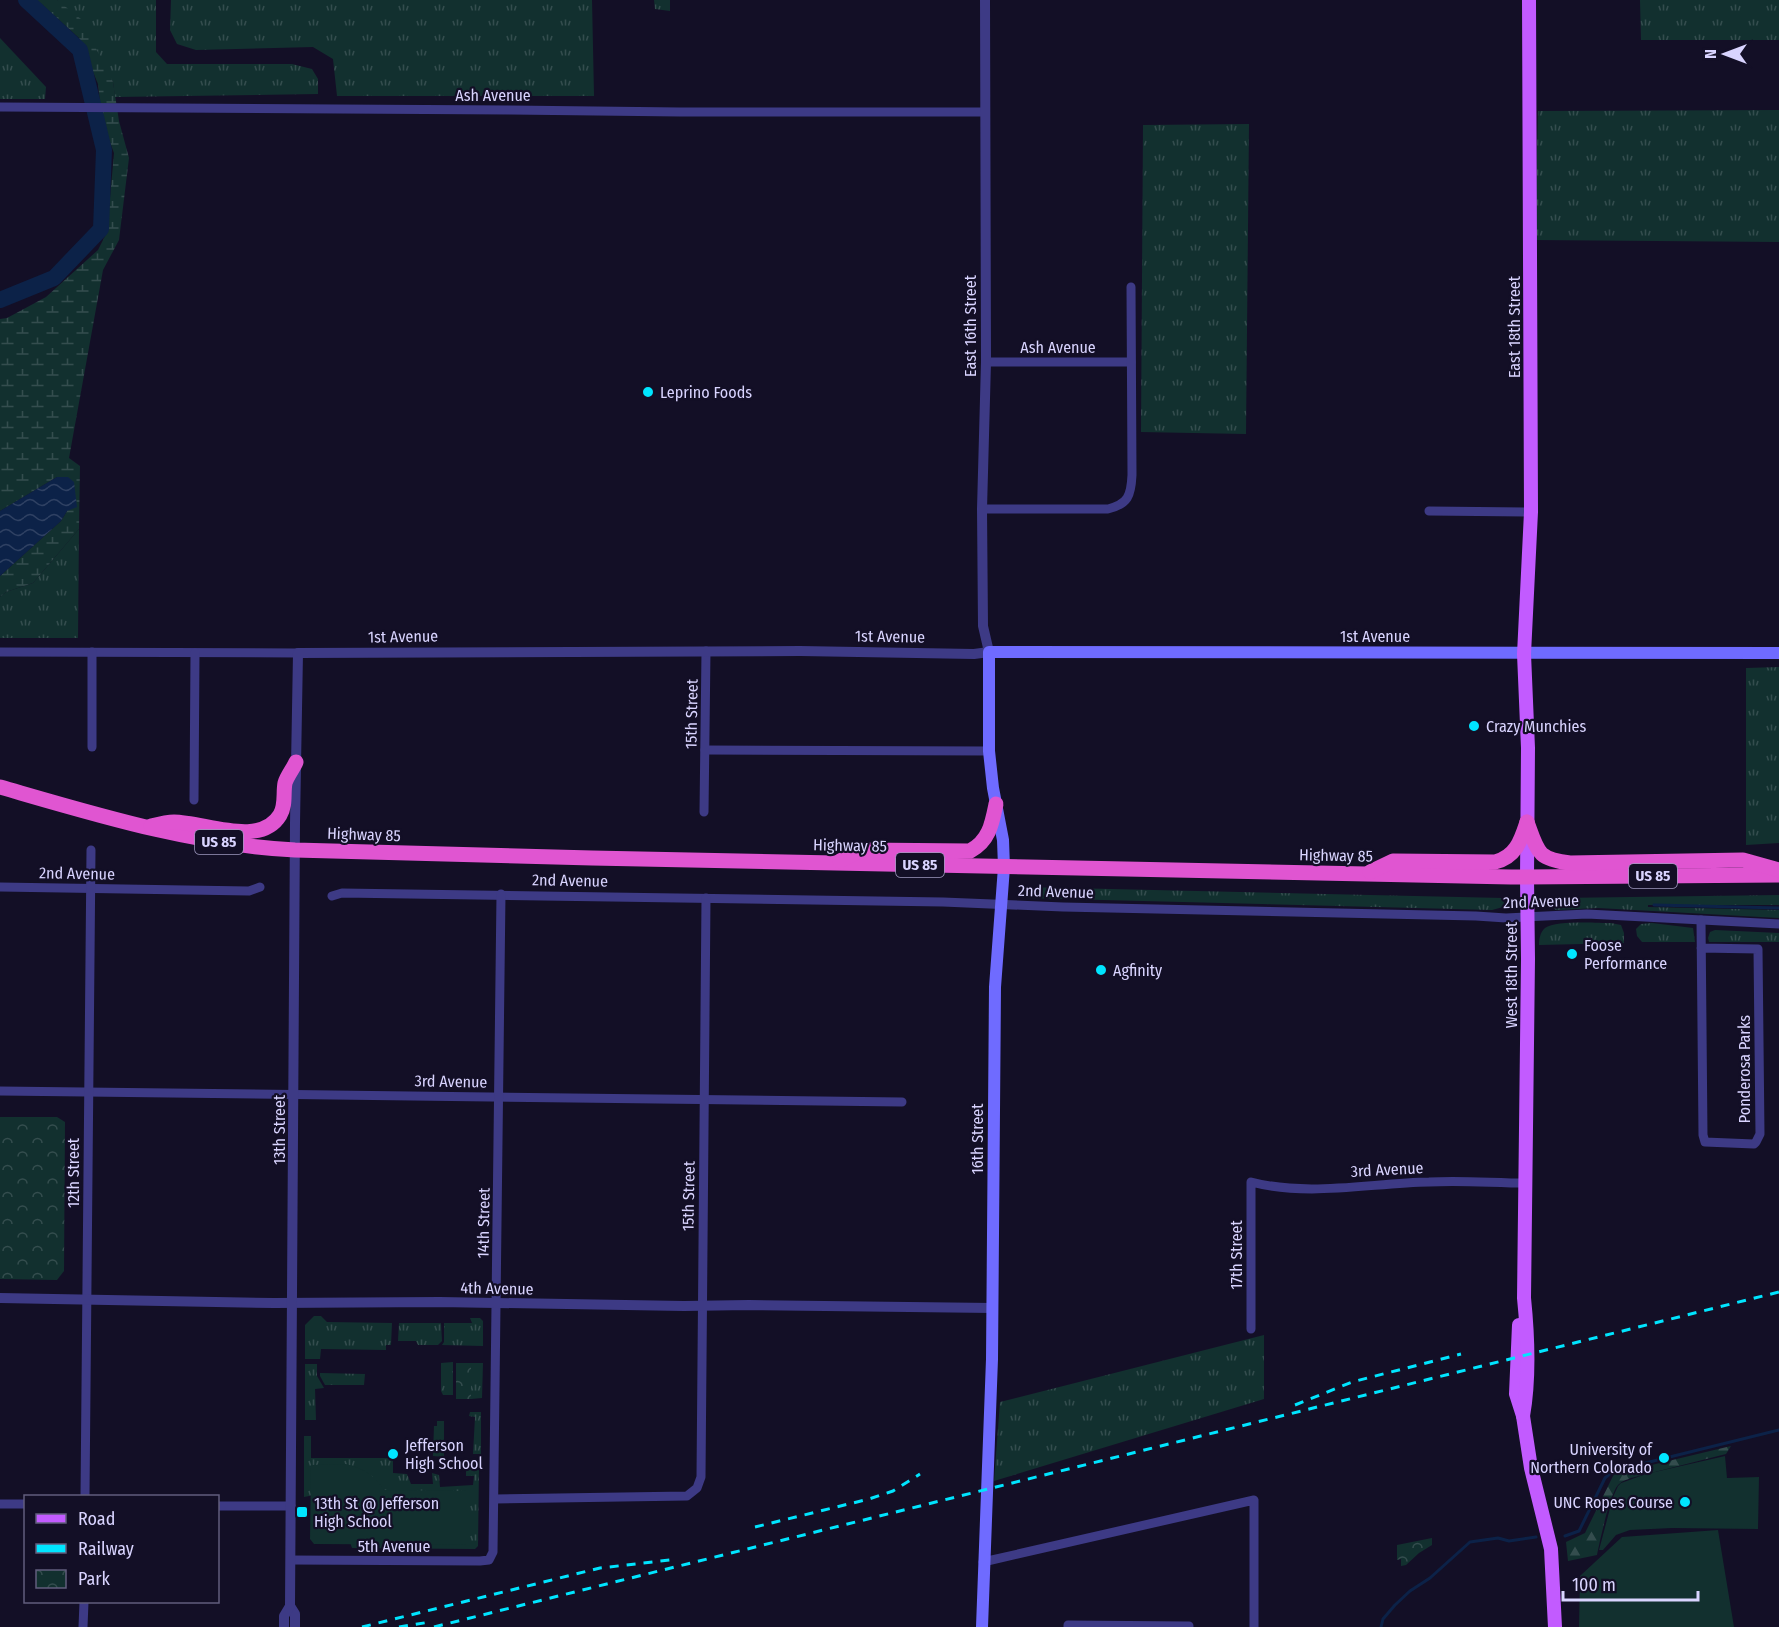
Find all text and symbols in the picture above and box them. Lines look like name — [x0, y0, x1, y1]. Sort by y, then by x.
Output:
north arrow — [1695, 24, 1755, 84]
text: N — [1701, 49, 1720, 59]
street label: Ash Avenue — [455, 86, 531, 105]
street label: East 16th Street — [961, 274, 980, 377]
street label: East 18th Street — [1505, 275, 1524, 378]
street label: Ash Avenue — [1020, 338, 1096, 357]
place label: Leprino Foods — [660, 383, 752, 402]
marker: Leprino Foods — [641, 385, 655, 399]
street label: 1st Avenue — [368, 626, 438, 647]
street label: 1st Avenue — [855, 626, 925, 647]
street label: 1st Avenue — [1340, 627, 1410, 646]
street label: 15th Street — [681, 678, 702, 749]
place label: Crazy Munchies — [1486, 717, 1586, 736]
marker: Crazy Munchies — [1467, 719, 1481, 733]
street label: Highway 85 — [327, 824, 401, 845]
road number: US 85 — [195, 830, 243, 854]
street label: Highway 85 — [813, 835, 887, 856]
street label: Highway 85 — [1299, 845, 1373, 866]
road number: US 85 — [896, 853, 944, 877]
street label: 2nd Avenue — [39, 863, 115, 884]
road number: US 85 — [1629, 864, 1677, 888]
street label: 2nd Avenue — [532, 870, 608, 891]
street label: 2nd Avenue — [1018, 881, 1094, 902]
street label: 2nd Avenue — [1503, 891, 1579, 912]
street label: West 18th Street — [1502, 921, 1521, 1028]
place label: Foose Performance — [1584, 936, 1667, 973]
marker: Foose Performance — [1565, 947, 1579, 961]
place label: Agfinity — [1113, 961, 1163, 980]
marker: Agfinity — [1094, 963, 1108, 977]
street label: Ponderosa Parks — [1735, 1015, 1754, 1123]
street label: 3rd Avenue — [414, 1071, 488, 1092]
street label: 13th Street — [270, 1094, 289, 1165]
street label: 16th Street — [968, 1103, 987, 1174]
street label: 12th Street — [64, 1137, 83, 1208]
street label: 3rd Avenue — [1350, 1158, 1424, 1181]
street label: 15th Street — [678, 1160, 699, 1231]
street label: 14th Street — [473, 1187, 494, 1259]
street label: 17th Street — [1227, 1219, 1246, 1290]
street label: 4th Avenue — [460, 1278, 534, 1299]
place label: Jefferson High School — [405, 1436, 483, 1473]
place label: University of Northern Colorado — [1530, 1440, 1653, 1477]
marker: Jefferson High School — [386, 1447, 400, 1461]
marker: University of Northern Colorado — [1657, 1451, 1671, 1465]
place label: UNC Ropes Course — [1553, 1493, 1673, 1512]
place label: 13th St @ Jefferson High School — [314, 1494, 439, 1531]
legend — [24, 1495, 219, 1603]
marker: UNC Ropes Course — [1678, 1495, 1692, 1509]
marker: 13th St @ Jefferson High School — [295, 1505, 309, 1519]
text: Road — [78, 1508, 115, 1530]
street label: 5th Avenue — [358, 1537, 430, 1556]
text: Railway — [78, 1538, 134, 1560]
scale bar — [1563, 1564, 1698, 1602]
text: Park — [78, 1568, 111, 1590]
text: 100 m — [1572, 1574, 1616, 1596]

